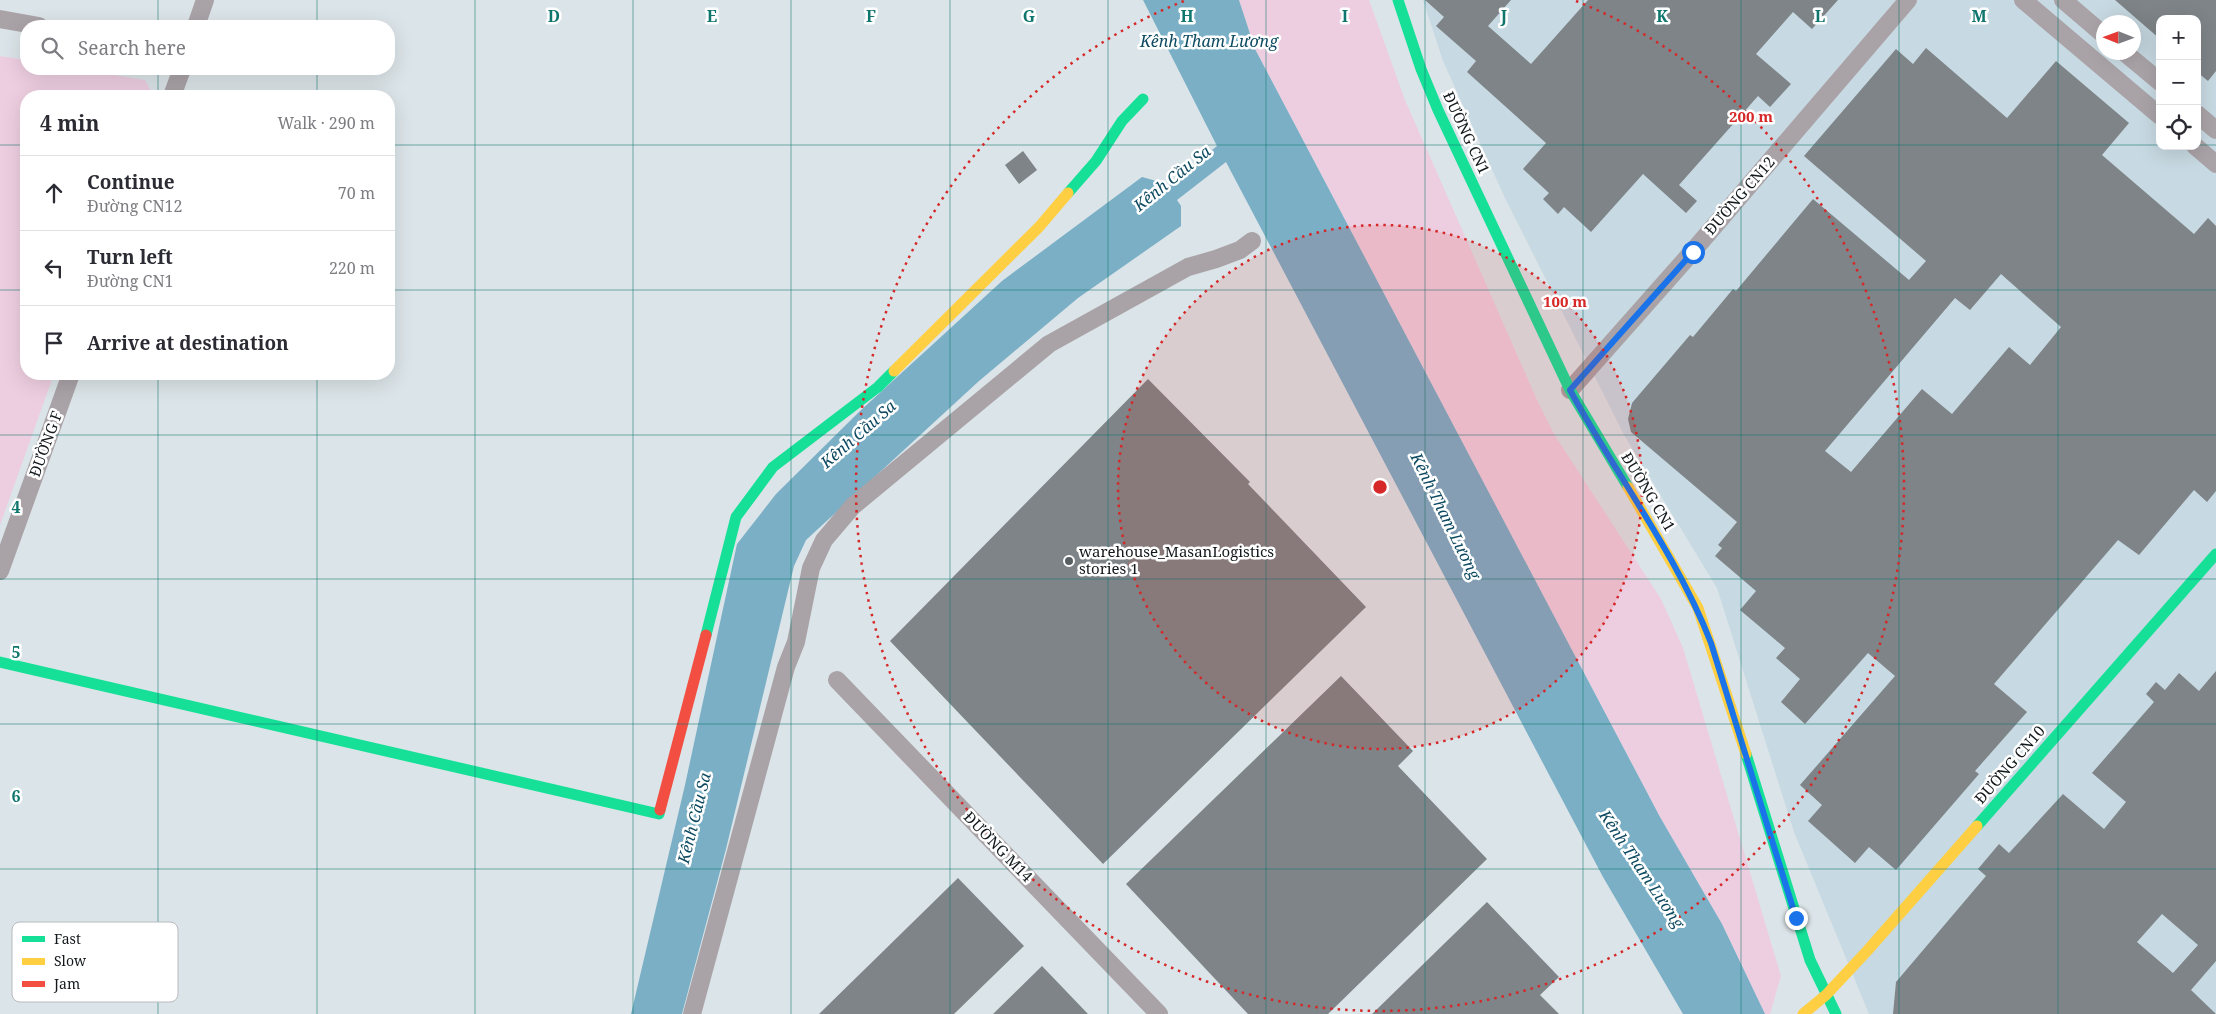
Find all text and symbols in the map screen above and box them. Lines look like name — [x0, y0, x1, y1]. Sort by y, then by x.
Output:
text: D — [548, 5, 560, 27]
text: E — [707, 5, 717, 27]
text: F — [866, 5, 876, 27]
text: G — [1023, 5, 1035, 27]
text: H — [1180, 5, 1194, 27]
text: I — [1342, 5, 1348, 27]
text: J — [1500, 5, 1508, 27]
text: K — [1656, 5, 1668, 27]
text: L — [1815, 5, 1825, 27]
text: M — [1971, 5, 1987, 27]
north arrow — [2096, 15, 2141, 60]
map controls — [2156, 15, 2201, 150]
button: + — [2156, 15, 2201, 60]
search box — [20, 20, 395, 75]
water label: Kênh Tham Lương — [1139, 30, 1279, 52]
icon: search — [38, 34, 66, 62]
text: Search here — [78, 35, 186, 61]
button: − — [2156, 60, 2201, 105]
street label: ĐƯỜNG CN1 — [1439, 88, 1495, 177]
button: locate — [2156, 105, 2201, 150]
text: 200 m — [1729, 106, 1773, 126]
text: 4 min — [40, 109, 99, 137]
text: Walk · 290 m — [278, 112, 375, 134]
water label: Kênh Cầu Sa — [1128, 140, 1216, 216]
street label: ĐƯỜNG CN12 — [1700, 152, 1779, 239]
text: Continue — [87, 169, 175, 195]
icon: ahead — [40, 179, 68, 207]
text: 70 m — [338, 182, 375, 204]
text: Đường CN12 — [87, 195, 183, 217]
route start — [1682, 241, 1705, 264]
text: Turn left — [87, 244, 173, 270]
icon: left — [40, 254, 68, 282]
text: 220 m — [329, 257, 375, 279]
text: Đường CN1 — [87, 270, 174, 292]
text: 100 m — [1543, 291, 1587, 311]
icon: arrive — [40, 329, 68, 357]
text: Arrive at destination — [87, 330, 289, 356]
water label: Kênh Cầu Sa — [815, 395, 901, 474]
street label: ĐƯỜNG F — [24, 408, 66, 479]
water label: Kênh Tham Lương — [1405, 448, 1487, 584]
street label: ĐƯỜNG CN1 — [1617, 448, 1680, 535]
centre of rings — [1371, 478, 1389, 496]
text: 4 — [11, 496, 21, 518]
place label: warehouse_MasanLogistics stories 1 — [1079, 541, 1274, 578]
marker: warehouse_MasanLogistics stories 1 — [1063, 555, 1075, 567]
text: 5 — [11, 641, 21, 663]
street label: ĐƯỜNG CN10 — [1970, 721, 2049, 808]
water label: Kênh Cầu Sa — [672, 769, 716, 867]
text: 6 — [11, 785, 21, 807]
water label: Kênh Tham Lương — [1594, 805, 1690, 933]
street label: ĐƯỜNG M14 — [960, 807, 1038, 886]
route end — [1785, 907, 1808, 930]
legend — [12, 922, 178, 1002]
text: Fast — [54, 929, 81, 948]
text: Slow — [54, 951, 87, 970]
text: Jam — [53, 974, 80, 993]

